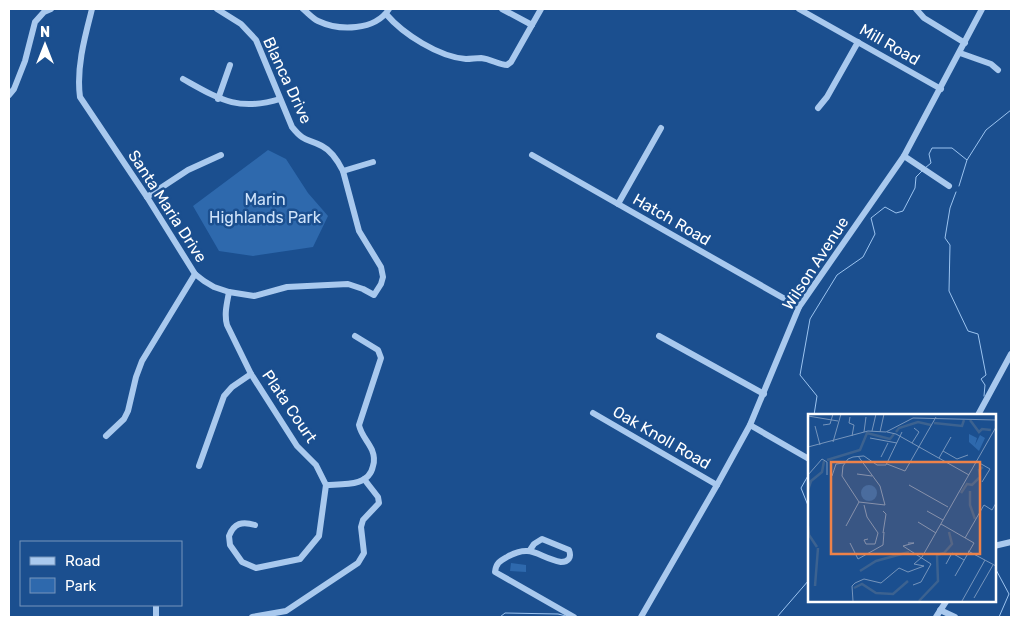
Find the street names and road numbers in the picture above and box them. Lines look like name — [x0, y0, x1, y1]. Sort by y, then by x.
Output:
street label: Mill Road — [856, 20, 923, 69]
street label: Blanca Drive — [259, 34, 316, 126]
street label: Santa Maria Drive — [124, 147, 211, 266]
street label: Hatch Road — [629, 189, 714, 249]
street label: Wilson Avenue — [778, 213, 853, 313]
street label: Plata Court — [258, 366, 321, 446]
street label: Oak Knoll Road — [609, 402, 714, 473]

